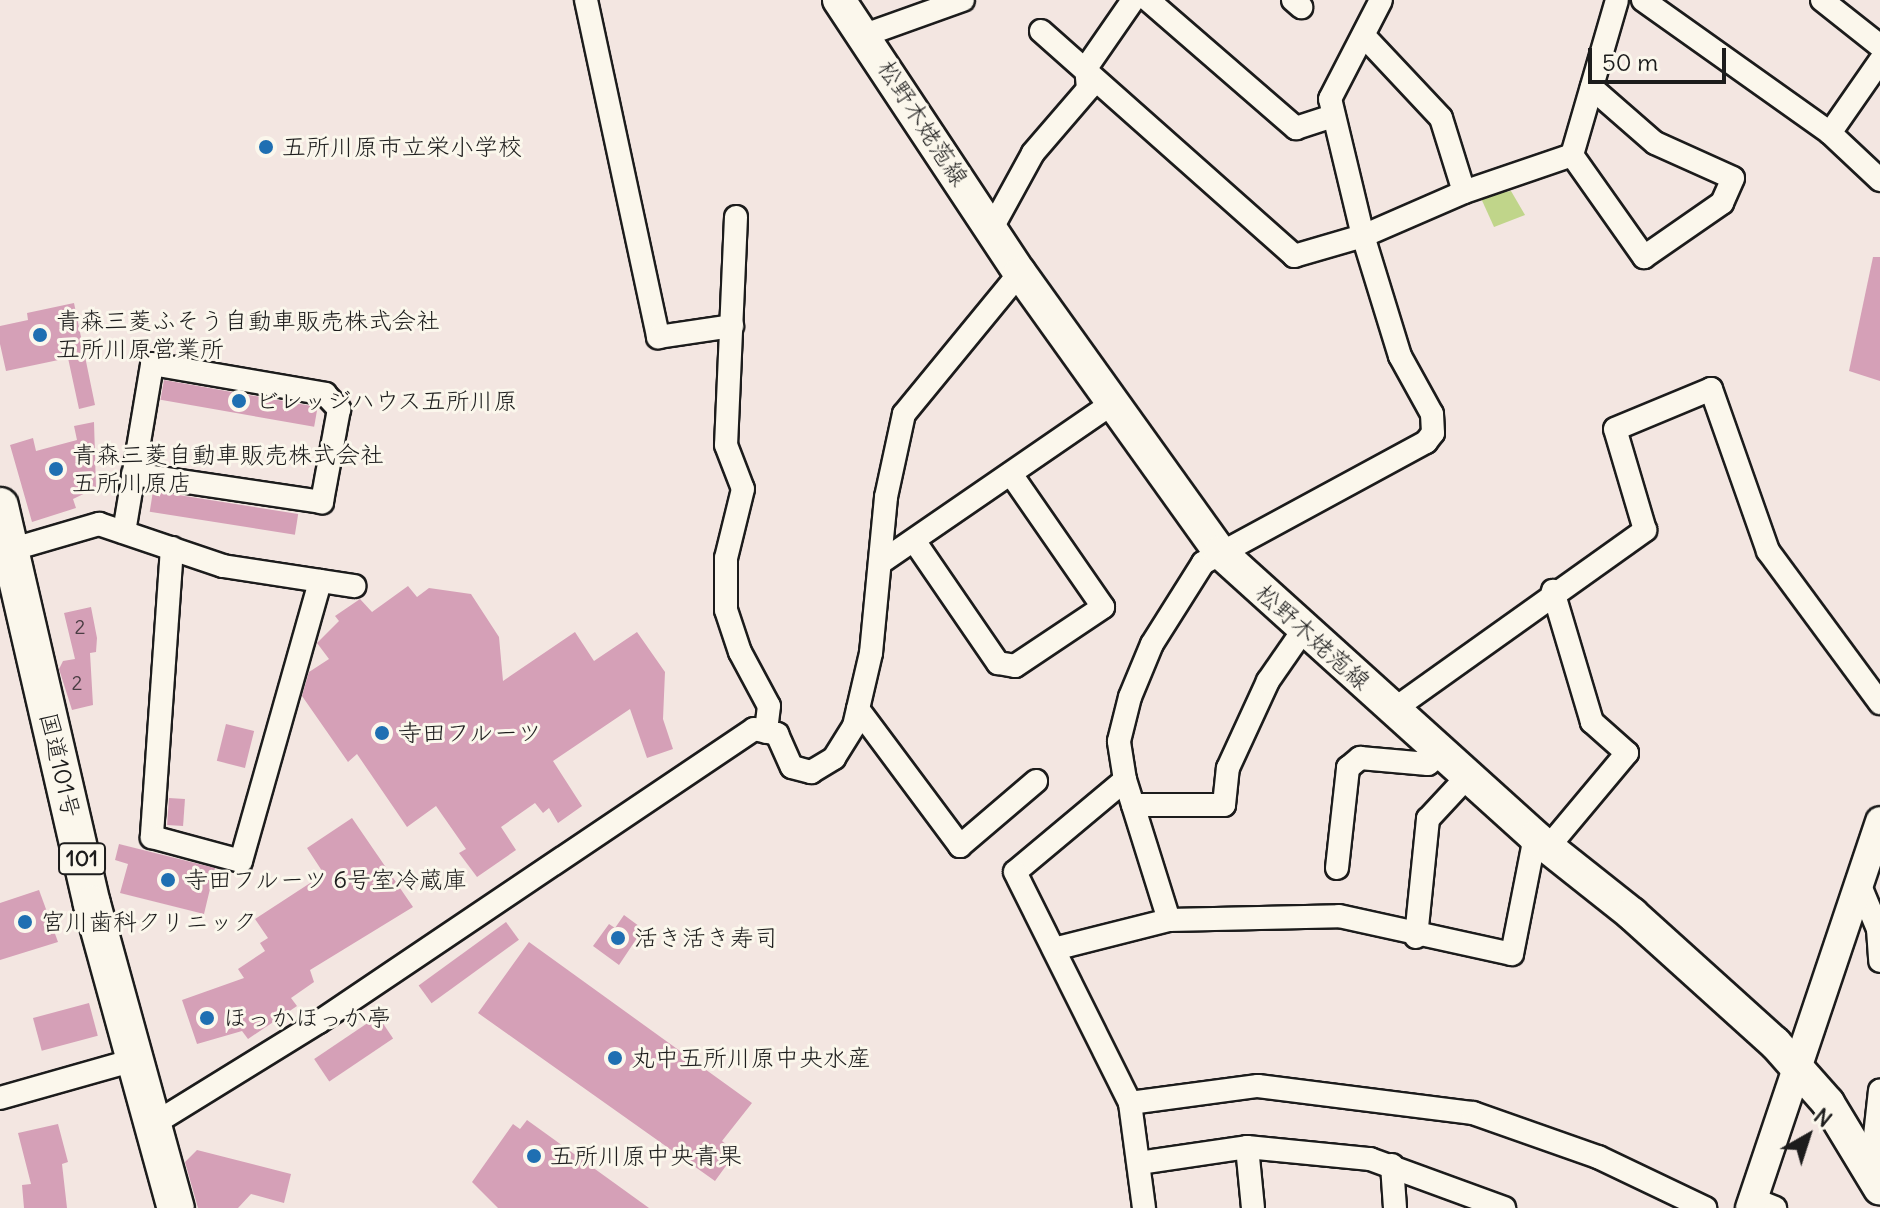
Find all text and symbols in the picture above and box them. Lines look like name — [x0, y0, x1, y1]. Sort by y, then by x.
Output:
scale bar — [1592, 32, 1730, 82]
text: 50 m — [1602, 47, 1658, 77]
street label: 松野木姥萢線 — [872, 55, 974, 191]
place label: 五所川原市立栄小学校 — [282, 133, 522, 161]
marker: 五所川原市立栄小学校 — [257, 138, 275, 156]
place label: 青森三菱ふそう自動車販売株式会社 五所川原営業所 — [56, 307, 440, 363]
marker: 青森三菱ふそう自動車販売株式会社 五所川原営業所 — [31, 326, 49, 344]
place label: ビレッジハウス五所川原 — [255, 387, 519, 415]
marker: ビレッジハウス五所川原 — [230, 392, 248, 410]
place label: 青森三菱自動車販売株式会社 五所川原店 — [72, 441, 384, 497]
marker: 青森三菱自動車販売株式会社 五所川原店 — [47, 460, 65, 478]
street label: 松野木姥萢線 — [1250, 578, 1376, 696]
house number: 2 — [75, 614, 85, 638]
house number: 2 — [72, 670, 82, 694]
street label: 国道101号 — [34, 710, 86, 820]
place label: 寺田フルーツ — [398, 719, 543, 747]
marker: 寺田フルーツ — [373, 724, 391, 742]
road number: 101 — [58, 841, 106, 877]
place label: 寺田フルーツ 6号室冷蔵庫 — [184, 866, 469, 894]
marker: 寺田フルーツ 6号室冷蔵庫 — [159, 871, 177, 889]
place label: 宮川歯科クリニック — [41, 908, 257, 936]
marker: 宮川歯科クリニック — [16, 913, 34, 931]
place label: 活き活き寿司 — [634, 924, 778, 952]
marker: 活き活き寿司 — [609, 929, 627, 947]
place label: ほっかほっか亭 — [223, 1004, 391, 1032]
marker: ほっかほっか亭 — [198, 1009, 216, 1027]
place label: 丸中五所川原中央水産 — [631, 1044, 871, 1072]
marker: 丸中五所川原中央水産 — [606, 1049, 624, 1067]
north arrow — [1768, 1096, 1848, 1176]
text: N — [1808, 1102, 1838, 1133]
place label: 五所川原中央青果 — [550, 1142, 742, 1170]
marker: 五所川原中央青果 — [525, 1147, 543, 1165]

